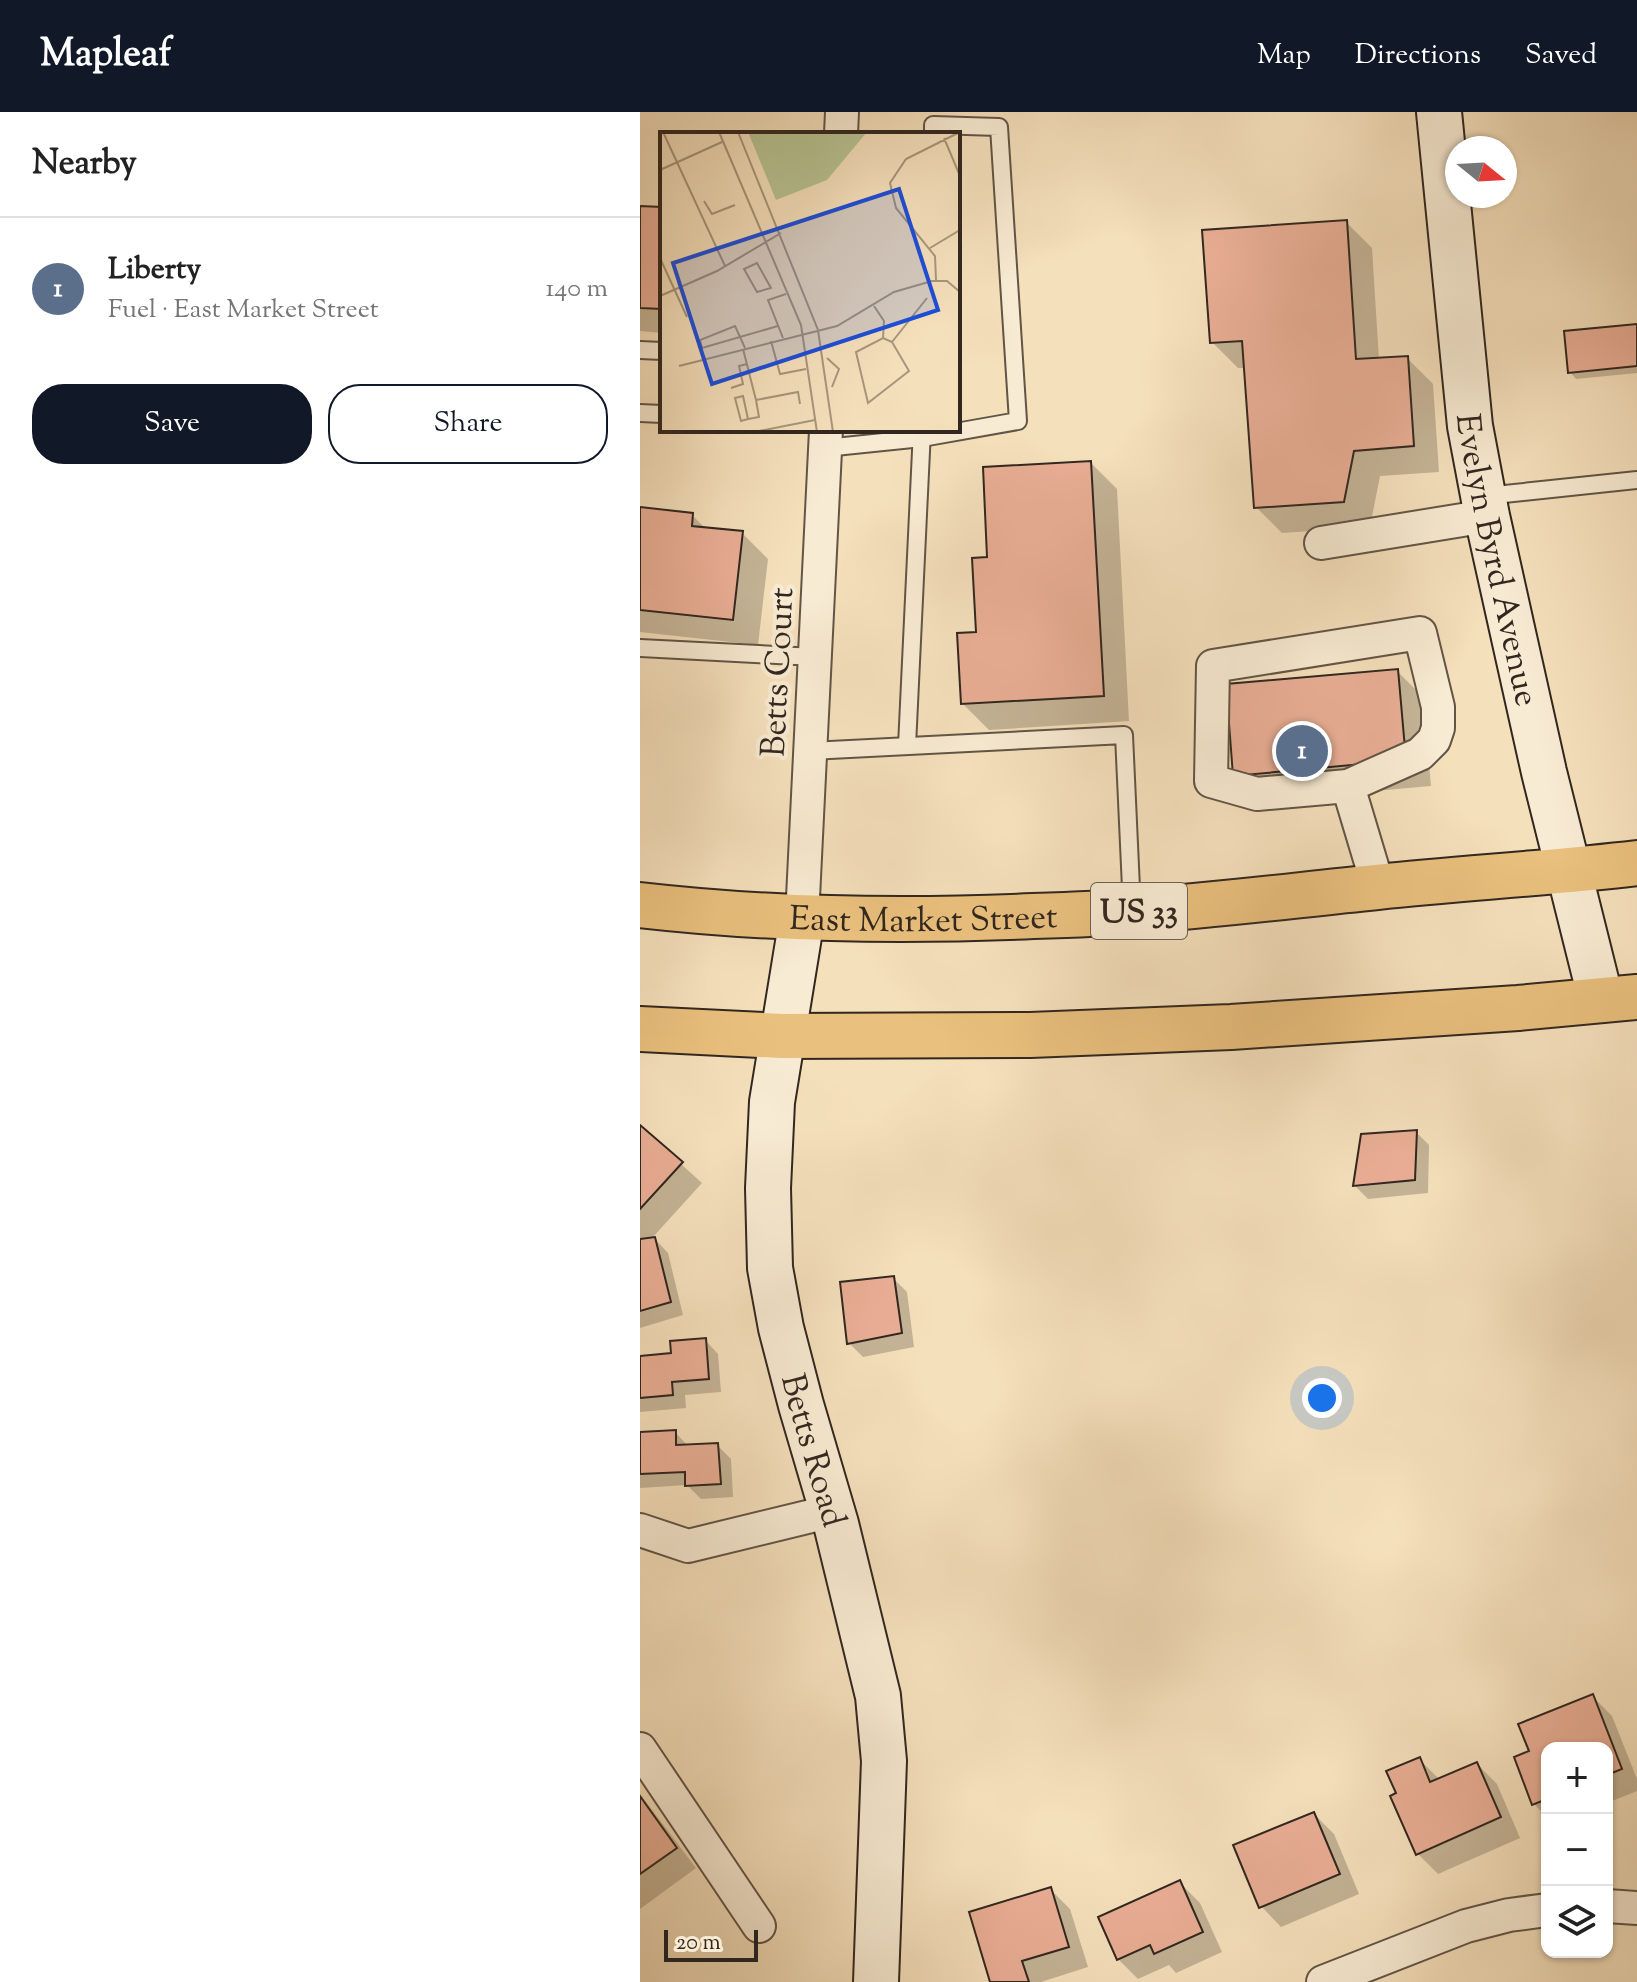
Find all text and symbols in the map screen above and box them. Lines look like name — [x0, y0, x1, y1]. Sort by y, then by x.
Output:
text: Mapleaf — [40, 29, 172, 83]
text: Map — [1257, 36, 1311, 76]
text: Directions — [1355, 36, 1481, 76]
text: Saved — [1525, 36, 1597, 76]
inset map — [660, 132, 960, 432]
north arrow — [1445, 136, 1517, 208]
text: Nearby — [32, 140, 137, 189]
text: Liberty — [108, 249, 201, 292]
text: 1 — [54, 271, 62, 308]
text: 140 m — [545, 271, 608, 308]
text: Fuel · East Market Street — [108, 292, 379, 329]
button: Save — [32, 384, 312, 464]
button: Share — [328, 384, 608, 464]
street label: Evelyn Byrd Avenue — [1441, 412, 1550, 711]
street label: Betts Court — [751, 586, 808, 758]
pin: 1 — [1276, 721, 1328, 781]
road number: US 33 — [1091, 883, 1187, 939]
street label: East Market Street — [788, 894, 1059, 947]
street label: Betts Road — [766, 1369, 857, 1533]
your location — [1302, 1378, 1342, 1418]
map controls — [1541, 1742, 1613, 1958]
button: + — [1541, 1742, 1613, 1814]
button: − — [1541, 1814, 1613, 1886]
button: layers — [1541, 1886, 1613, 1958]
scale bar — [664, 1926, 758, 1962]
text: 20 m — [676, 1928, 721, 1960]

